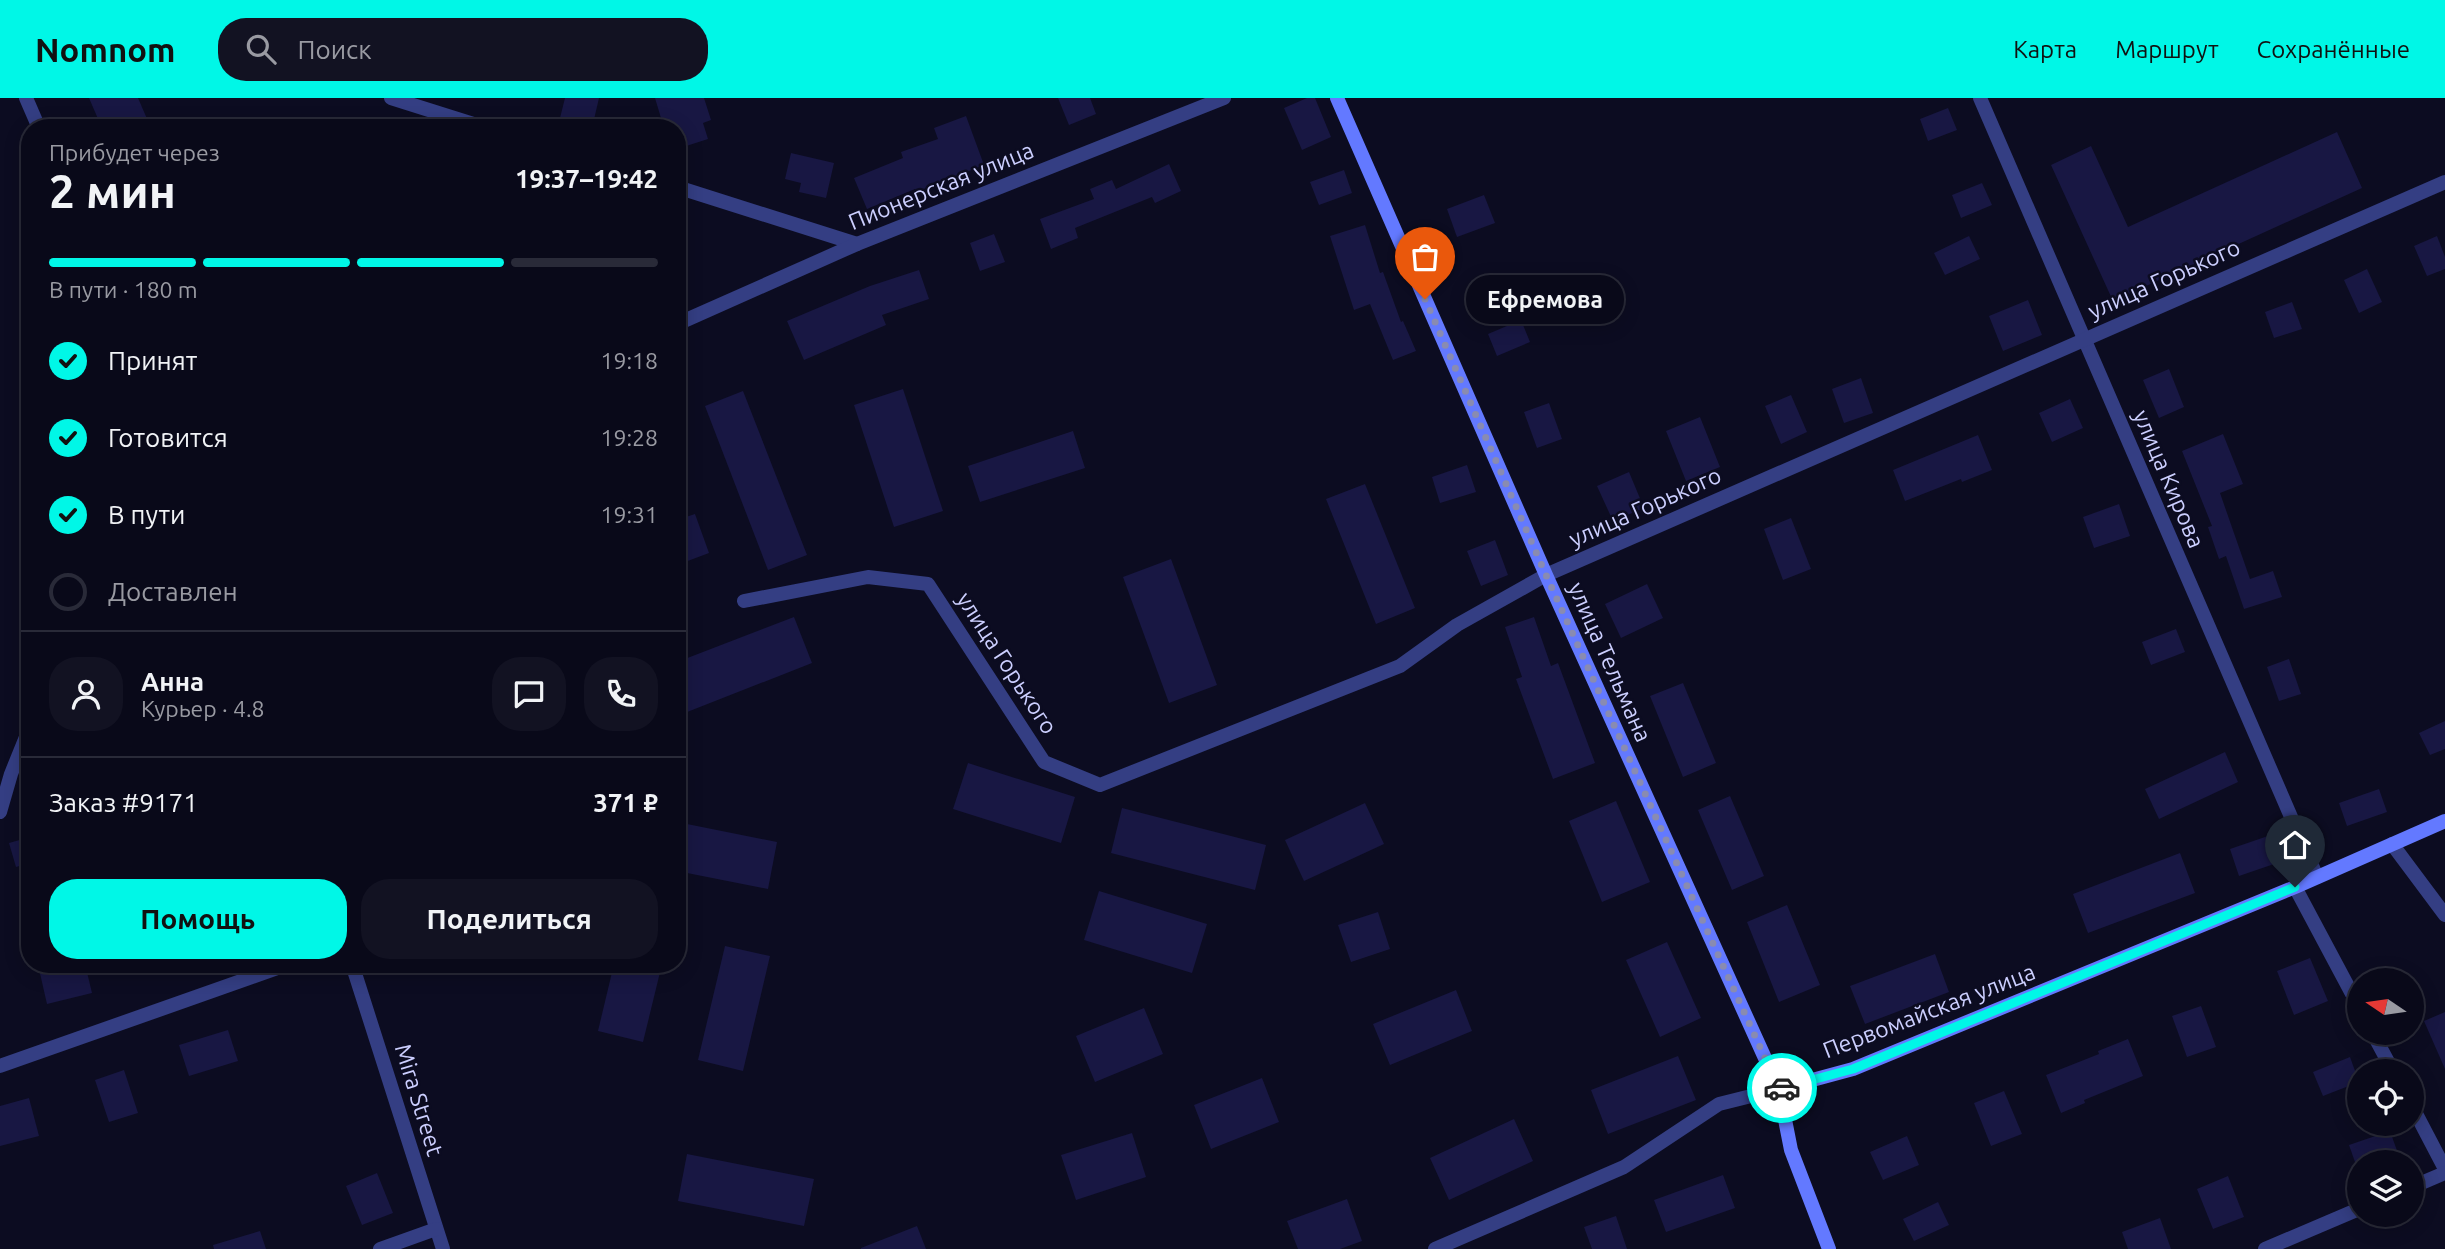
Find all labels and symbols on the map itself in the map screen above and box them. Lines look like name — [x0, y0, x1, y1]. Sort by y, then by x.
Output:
street label: Пионерская улица — [845, 137, 1037, 234]
pin — [1395, 227, 1455, 299]
street label: улица Горького — [2084, 234, 2244, 323]
callout: Ефремова — [1467, 274, 1624, 324]
street label: улица Кирова — [2129, 406, 2210, 551]
street label: улица Горького — [1565, 462, 1725, 551]
street label: улица Тельмана — [1564, 578, 1657, 745]
street label: улица Горького — [952, 587, 1062, 738]
pin — [2265, 815, 2325, 887]
street label: Первомайская улица — [1819, 958, 2038, 1063]
north arrow — [2347, 968, 2424, 1045]
street label: Mira Street — [391, 1041, 448, 1159]
courier — [1747, 1053, 1817, 1123]

